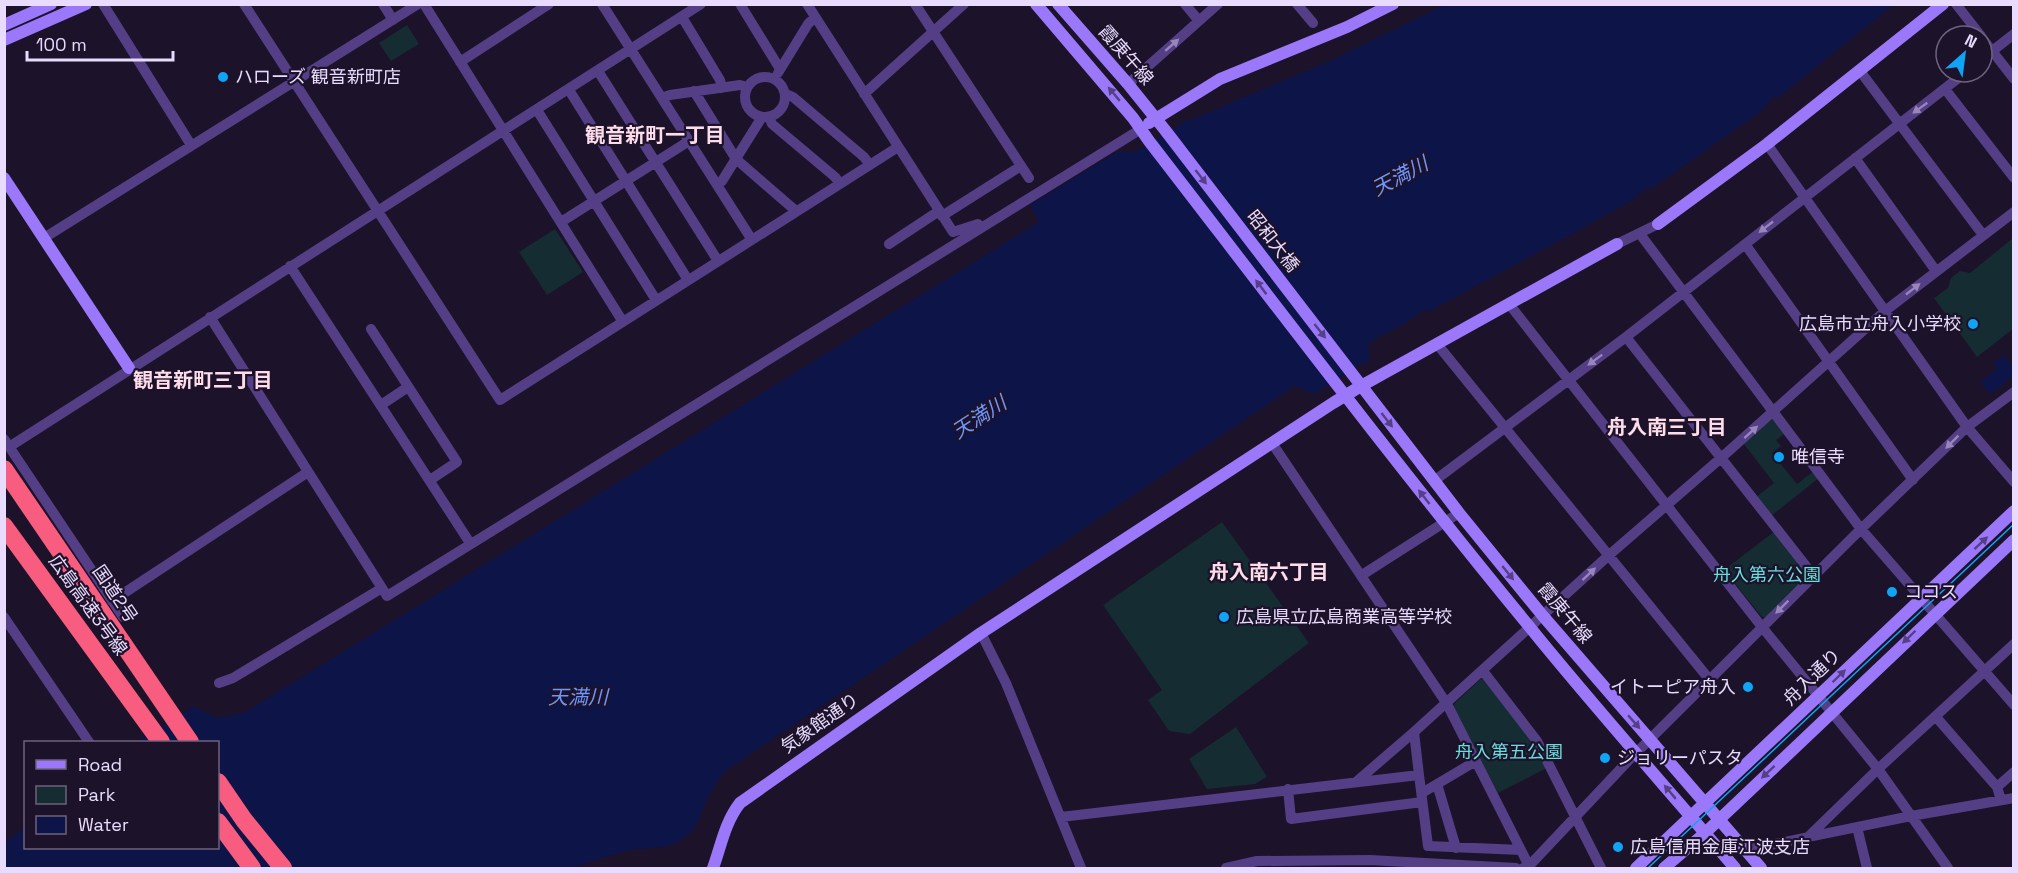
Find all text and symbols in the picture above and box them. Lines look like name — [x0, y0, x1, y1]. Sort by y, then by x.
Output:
street label: 霞庚午線 — [1094, 20, 1159, 89]
scale bar — [27, 24, 172, 62]
north arrow — [1934, 24, 1994, 84]
text: N — [1961, 29, 1980, 53]
text: 100 m — [36, 33, 87, 56]
one-way arrow — [1164, 39, 1179, 52]
place label: ハローズ 観音新町店 — [235, 65, 401, 88]
marker: ハローズ 観音新町店 — [216, 70, 230, 84]
one-way arrow — [1107, 86, 1120, 102]
one-way arrow — [1912, 101, 1927, 113]
district label: 観音新町一丁目 — [585, 122, 725, 148]
water label: 天満川 — [1367, 149, 1434, 202]
one-way arrow — [1194, 169, 1206, 184]
street label: 昭和大橋 — [1242, 205, 1305, 276]
one-way arrow — [1758, 221, 1773, 233]
one-way arrow — [1255, 279, 1267, 295]
one-way arrow — [1904, 283, 1920, 295]
place label: 広島市立舟入小学校 — [1799, 312, 1961, 335]
marker: 広島市立舟入小学校 — [1966, 317, 1980, 331]
one-way arrow — [1313, 324, 1325, 339]
one-way arrow — [1588, 354, 1603, 366]
district label: 観音新町三丁目 — [133, 367, 273, 393]
water label: 天満川 — [947, 389, 1013, 444]
one-way arrow — [1380, 413, 1392, 428]
district label: 舟入南三丁目 — [1607, 414, 1727, 440]
one-way arrow — [1743, 425, 1758, 439]
one-way arrow — [1945, 434, 1959, 449]
place label: 唯信寺 — [1791, 445, 1845, 468]
marker: 唯信寺 — [1772, 450, 1786, 464]
one-way arrow — [1419, 489, 1431, 504]
one-way arrow — [1973, 536, 1987, 550]
street label: 広島高速3号線 — [44, 550, 133, 660]
district label: 舟入南六丁目 — [1209, 559, 1329, 585]
street label: 国道2号 — [88, 560, 143, 627]
park label: 舟入第六公園 — [1713, 563, 1821, 586]
one-way arrow — [1501, 565, 1514, 580]
one-way arrow — [1581, 567, 1596, 581]
street label: 霞庚午線 — [1533, 578, 1597, 648]
place label: ココス — [1904, 580, 1958, 603]
marker: ココス — [1885, 585, 1899, 599]
one-way arrow — [1775, 599, 1789, 614]
place label: 広島県立広島商業高等学校 — [1236, 605, 1452, 628]
marker: 広島県立広島商業高等学校 — [1217, 610, 1231, 624]
one-way arrow — [1903, 630, 1917, 644]
street label: 舟入通り — [1778, 643, 1846, 710]
one-way arrow — [1831, 670, 1845, 684]
place label: イトーピア舟入 — [1610, 675, 1736, 698]
marker: イトーピア舟入 — [1741, 680, 1755, 694]
water label: 天満川 — [548, 684, 610, 710]
street label: 気象館通り — [776, 687, 863, 758]
one-way arrow — [1627, 714, 1640, 729]
park label: 舟入第五公園 — [1455, 740, 1563, 763]
legend — [24, 741, 219, 849]
place label: ジョリーパスタ — [1617, 746, 1743, 769]
marker: ジョリーパスタ — [1598, 751, 1612, 765]
text: Road — [78, 753, 122, 776]
one-way arrow — [1761, 765, 1776, 779]
text: Park — [78, 783, 116, 806]
one-way arrow — [1663, 784, 1676, 800]
text: Water — [78, 813, 129, 836]
place label: 広島信用金庫江波支店 — [1630, 835, 1810, 858]
marker: 広島信用金庫江波支店 — [1611, 840, 1625, 854]

